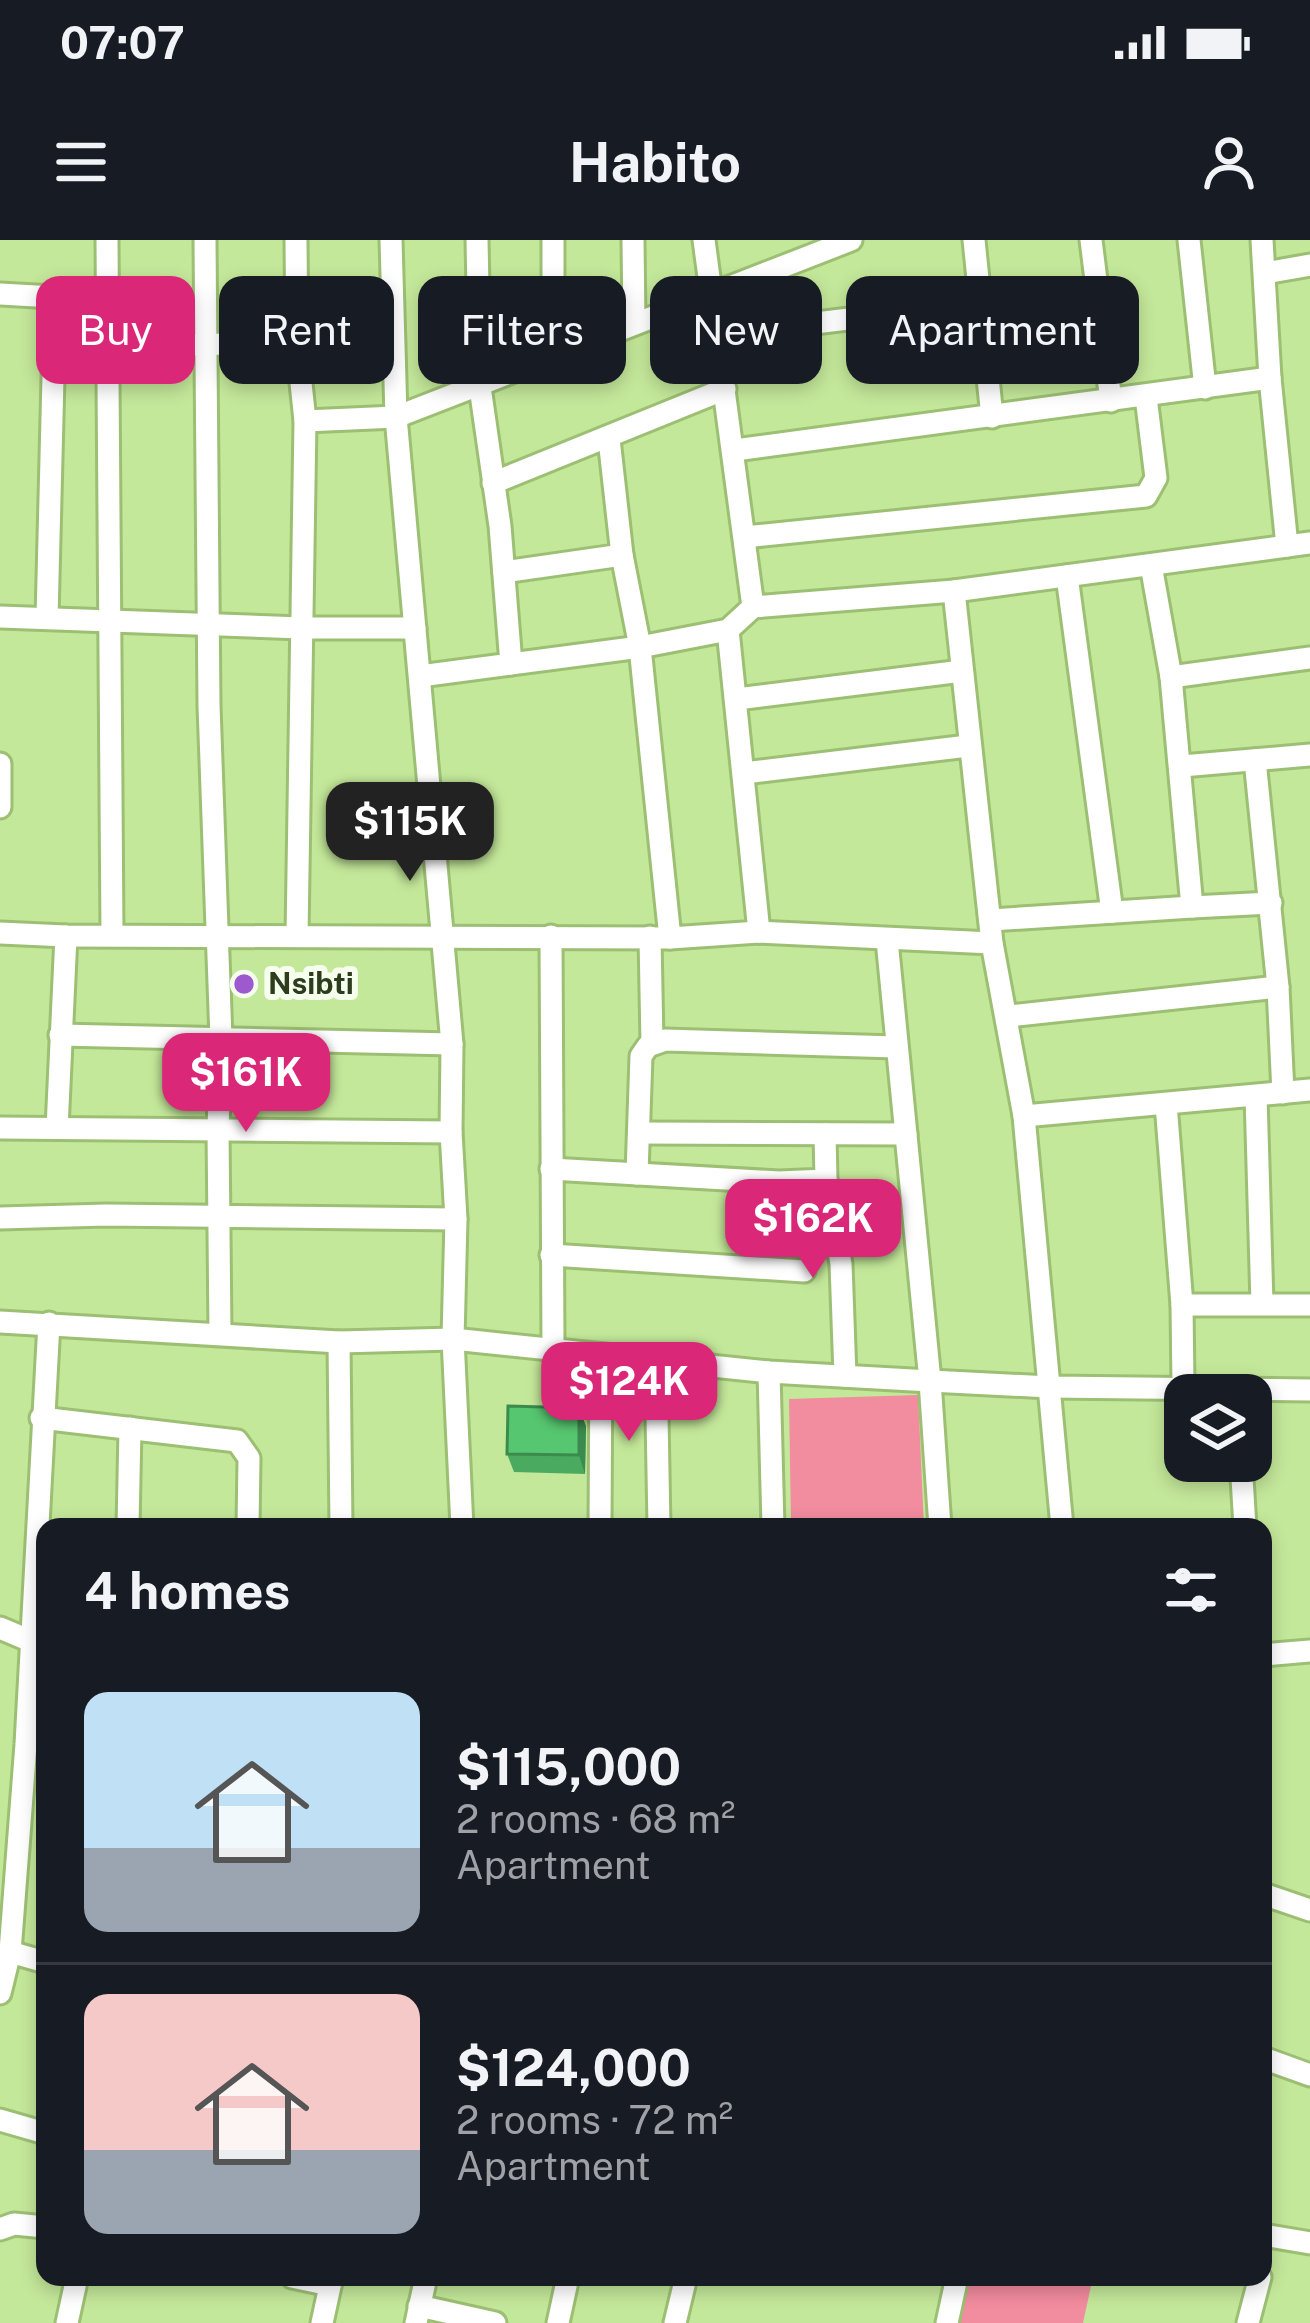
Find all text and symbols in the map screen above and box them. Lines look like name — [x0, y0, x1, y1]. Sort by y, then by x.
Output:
text: 07:07 — [60, 16, 185, 69]
icon: menu — [48, 129, 114, 195]
icon: person — [1196, 129, 1262, 195]
text: Habito — [569, 131, 741, 194]
chip: Buy — [36, 276, 195, 384]
chip: Rent — [219, 276, 394, 384]
chip: Filters — [418, 276, 626, 384]
chip: New — [650, 276, 822, 384]
chip: Apartment — [846, 276, 1139, 384]
pin: $115K — [326, 782, 494, 884]
text: $115K — [353, 798, 467, 844]
place label: Nsibti — [268, 965, 354, 1001]
marker: Nsibti — [231, 971, 257, 997]
pin: $161K — [162, 1033, 330, 1135]
text: $161K — [189, 1049, 303, 1095]
pin: $162K — [729, 1179, 897, 1281]
text: $162K — [752, 1195, 874, 1241]
pin: $124K — [545, 1342, 713, 1444]
text: $124K — [568, 1358, 690, 1404]
map controls — [1164, 1374, 1272, 1482]
button: layers — [1164, 1374, 1272, 1482]
icon: filters — [1158, 1557, 1224, 1623]
text: 4 homes — [84, 1561, 290, 1620]
text: $115,000 — [456, 1737, 681, 1796]
icon: home — [180, 1740, 324, 1884]
text: 2 rooms · 68 m² — [456, 1796, 735, 1842]
text: Apartment — [456, 1842, 651, 1888]
text: $124,000 — [456, 2038, 691, 2097]
icon: home — [180, 2042, 324, 2186]
text: 2 rooms · 72 m² — [456, 2097, 733, 2143]
text: Apartment — [456, 2143, 651, 2189]

